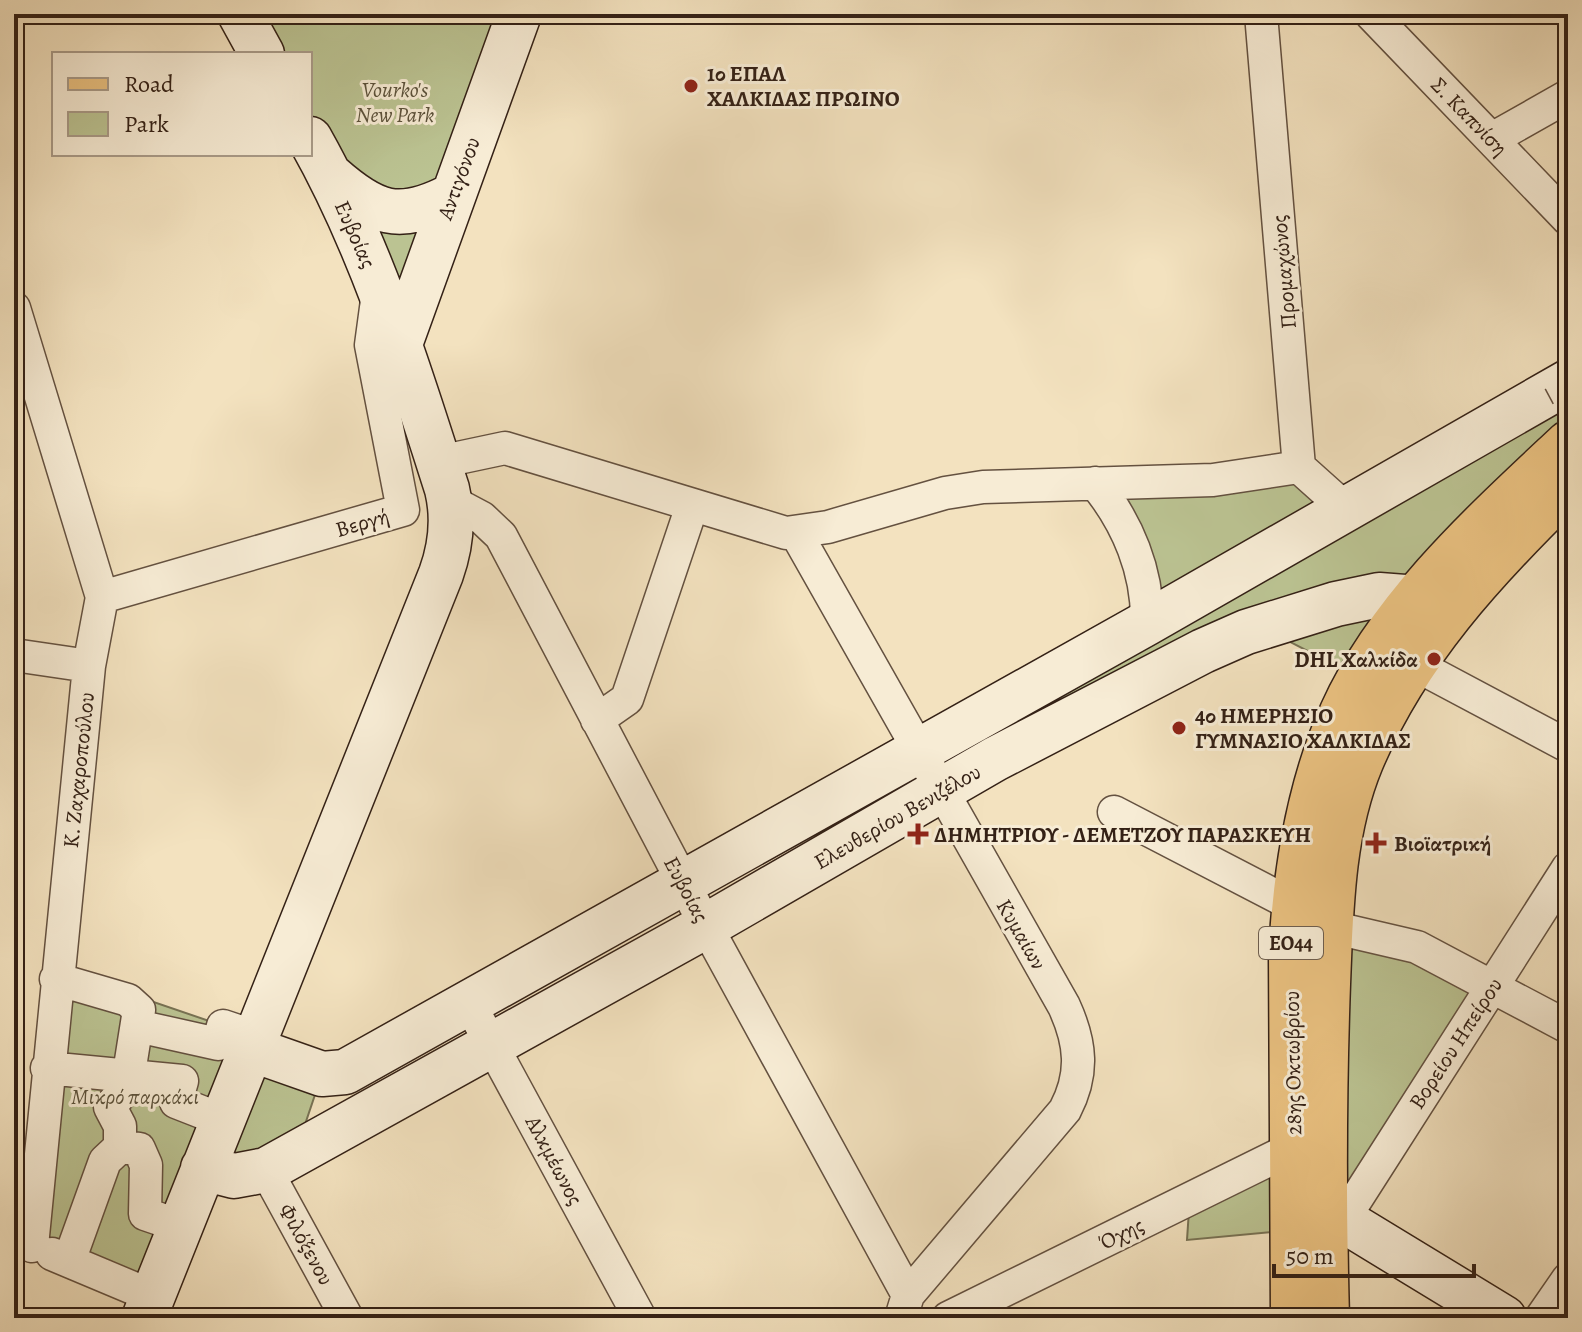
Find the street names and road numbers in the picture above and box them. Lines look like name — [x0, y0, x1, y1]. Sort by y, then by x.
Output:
street label: Σ. Καπνίση — [1424, 71, 1514, 163]
street label: Αντιγόνου — [430, 133, 488, 225]
street label: Ευβοίας — [327, 196, 383, 273]
street label: Προμαχώνος — [1264, 214, 1304, 330]
street label: Βεργή — [332, 501, 393, 545]
street label: Κ. Ζαχαροπούλου — [56, 691, 102, 850]
street label: Ελευθερίου Βενιζέλου — [809, 757, 986, 877]
street label: Ευβοίας — [656, 851, 716, 928]
street label: Κυμαίων — [989, 894, 1053, 975]
road number: ΕΟ44 — [1259, 927, 1323, 959]
street label: Βορείου Ηπείρου — [1402, 972, 1510, 1115]
street label: 28ης Οκτωβρίου — [1277, 991, 1309, 1135]
street label: Αλκμέωνος — [518, 1109, 590, 1211]
street label: Φιλόξενου — [271, 1198, 341, 1291]
street label: Όχης — [1093, 1210, 1149, 1258]

